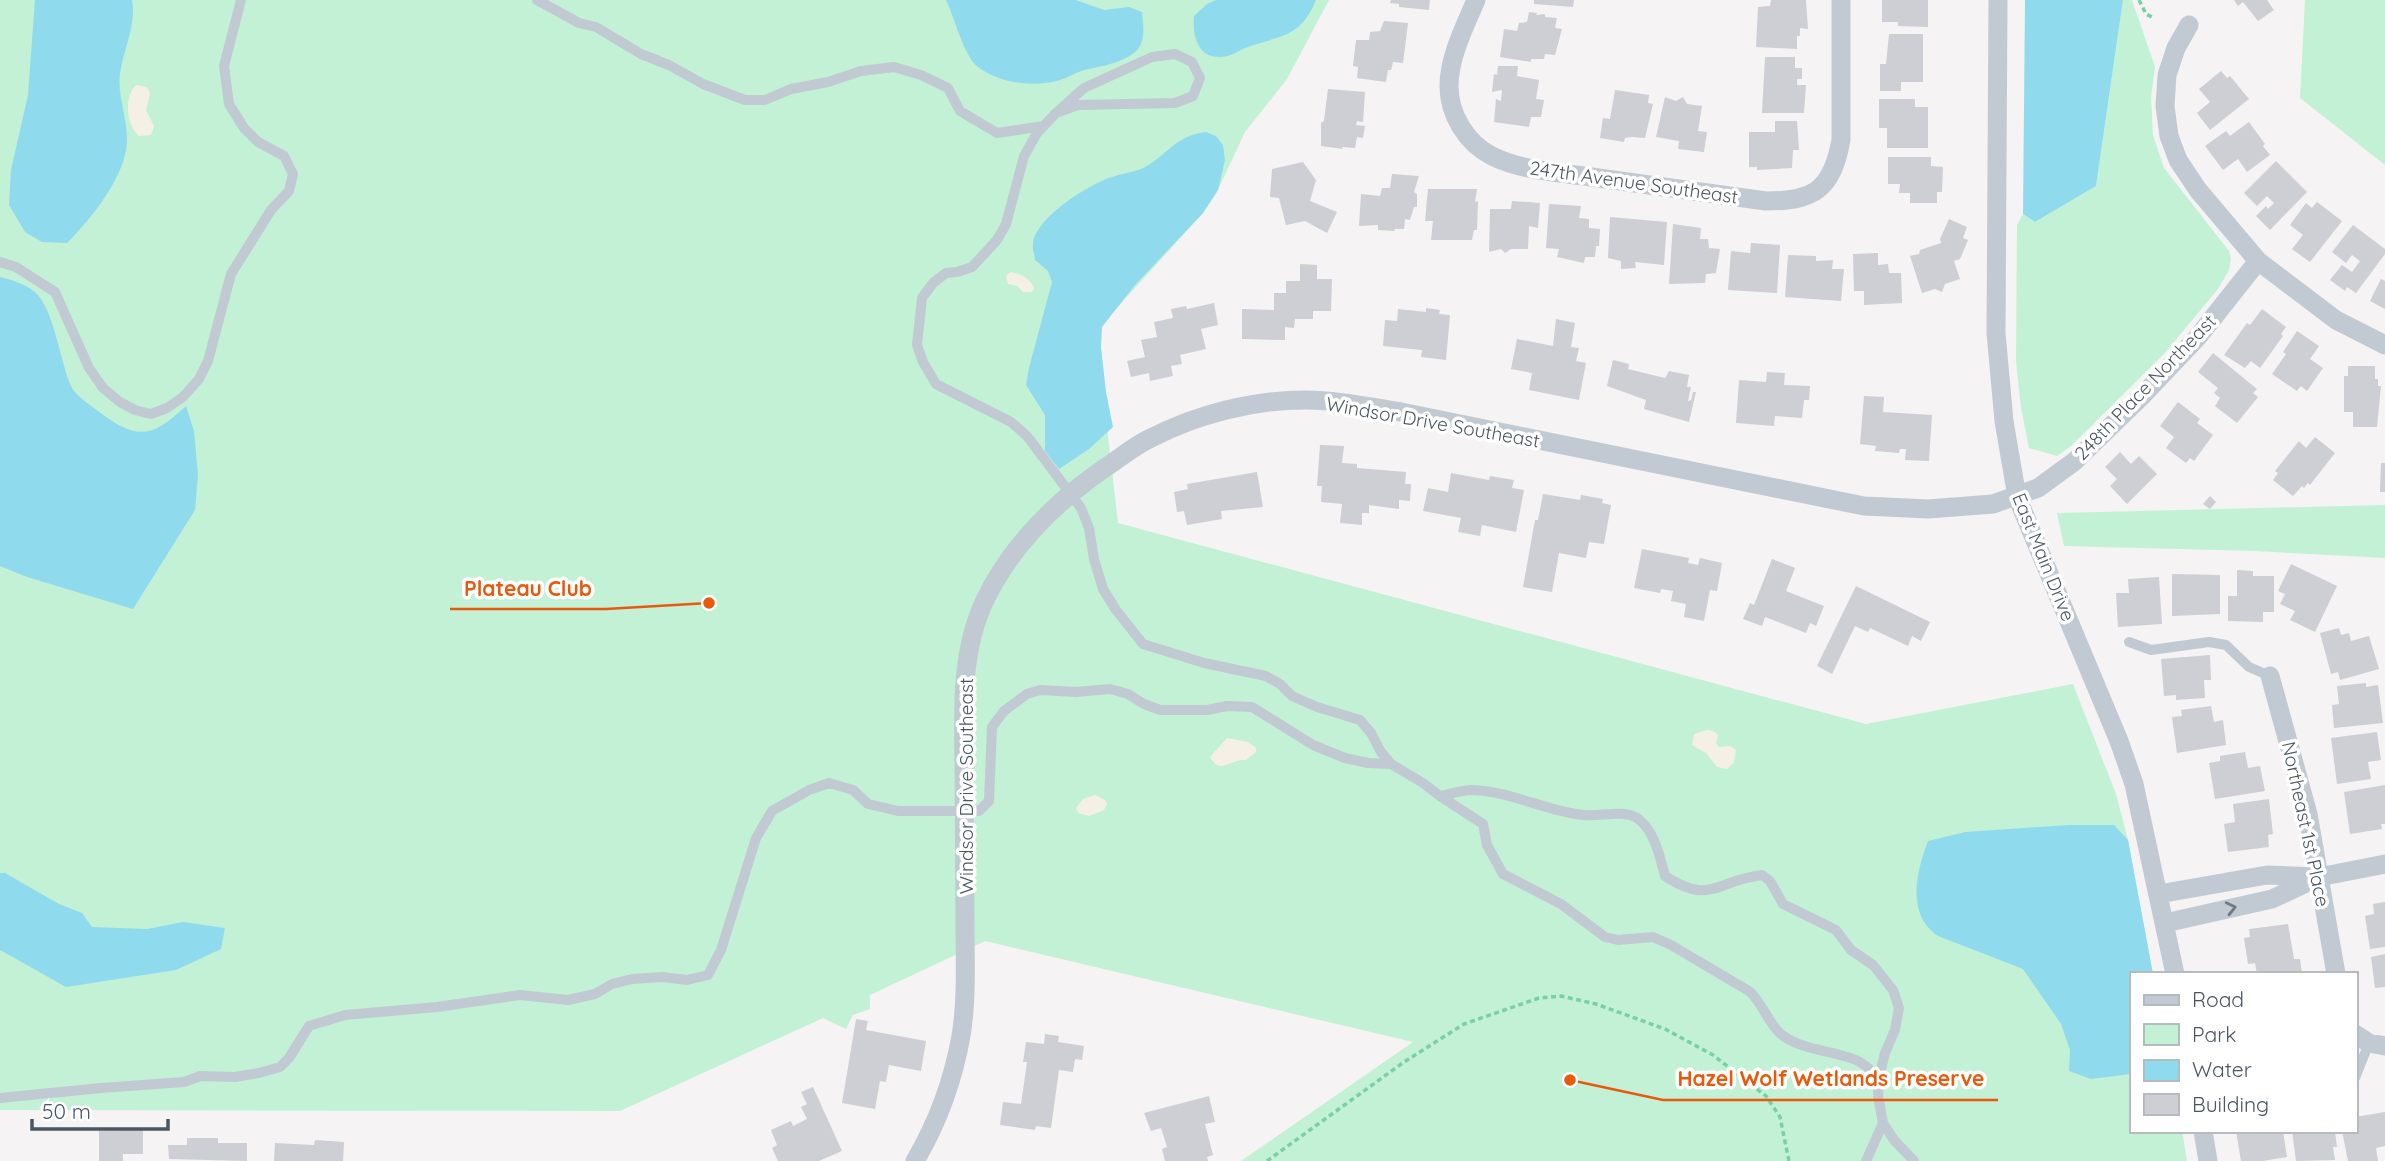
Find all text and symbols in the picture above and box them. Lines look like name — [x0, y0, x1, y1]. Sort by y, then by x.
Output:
street label: 247th Avenue Southeast — [1528, 156, 1740, 208]
street label: 248th Place Northeast — [2069, 309, 2221, 465]
street label: Windsor Drive Southeast — [1324, 391, 1542, 453]
street label: East Main Drive — [2007, 489, 2081, 625]
callout: Plateau Club — [450, 567, 606, 609]
text: Plateau Club — [464, 575, 592, 601]
street label: Windsor Drive Southeast — [954, 678, 978, 894]
street label: Northeast 1st Place — [2277, 739, 2335, 909]
one-way arrow — [2225, 902, 2237, 917]
legend — [2130, 972, 2357, 1133]
text: Road — [2192, 986, 2244, 1012]
text: Park — [2192, 1021, 2236, 1047]
text: Water — [2192, 1056, 2252, 1082]
callout: Hazel Wolf Wetlands Preserve — [1663, 1058, 1998, 1100]
text: Hazel Wolf Wetlands Preserve — [1678, 1065, 1985, 1091]
scale bar — [32, 1088, 168, 1132]
text: Building — [2192, 1091, 2269, 1117]
text: 50 m — [42, 1098, 91, 1124]

